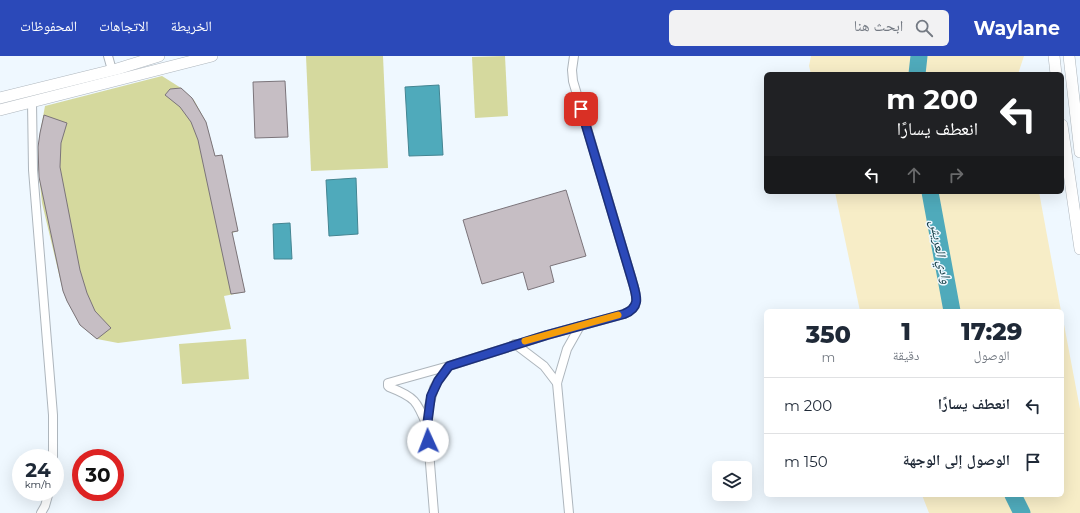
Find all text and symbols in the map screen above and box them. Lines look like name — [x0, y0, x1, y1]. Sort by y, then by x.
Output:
search box — [669, 10, 949, 46]
text: ابحث هنا — [854, 16, 903, 35]
text: المحفوظات — [20, 17, 77, 35]
text: الاتجاهات — [99, 17, 149, 35]
text: الخريطة — [171, 17, 212, 35]
icon: search — [913, 17, 935, 39]
text: Waylane — [973, 17, 1060, 40]
text: 200 m — [886, 82, 978, 116]
icon: left — [992, 88, 1044, 140]
pin — [564, 92, 598, 126]
icon: arrive — [570, 98, 592, 120]
text: انعطف يسارًا — [897, 118, 978, 140]
icon: left — [861, 164, 883, 186]
icon: ahead — [903, 164, 925, 186]
icon: right — [945, 164, 967, 186]
water label: وادي العريش — [923, 218, 956, 286]
text: 1 — [901, 317, 911, 346]
text: 17:29 — [961, 317, 1022, 346]
text: 350 — [806, 320, 851, 349]
text: دقيقة — [893, 347, 919, 363]
text: الوصول — [974, 347, 1010, 363]
text: m — [822, 349, 835, 365]
text: انعطف يسارًا — [938, 394, 1010, 413]
icon: left — [1022, 395, 1044, 417]
text: 200 m — [784, 396, 832, 415]
position arrow — [407, 420, 449, 462]
speed limit sign: 30 — [72, 449, 124, 501]
text: الوصول إلى الوجهة — [903, 450, 1010, 469]
icon: arrive — [1022, 451, 1044, 473]
text: 150 m — [784, 452, 828, 471]
text: 24 — [25, 458, 51, 482]
map controls — [712, 461, 752, 501]
button: layers — [712, 461, 752, 501]
text: km/h — [25, 478, 51, 491]

